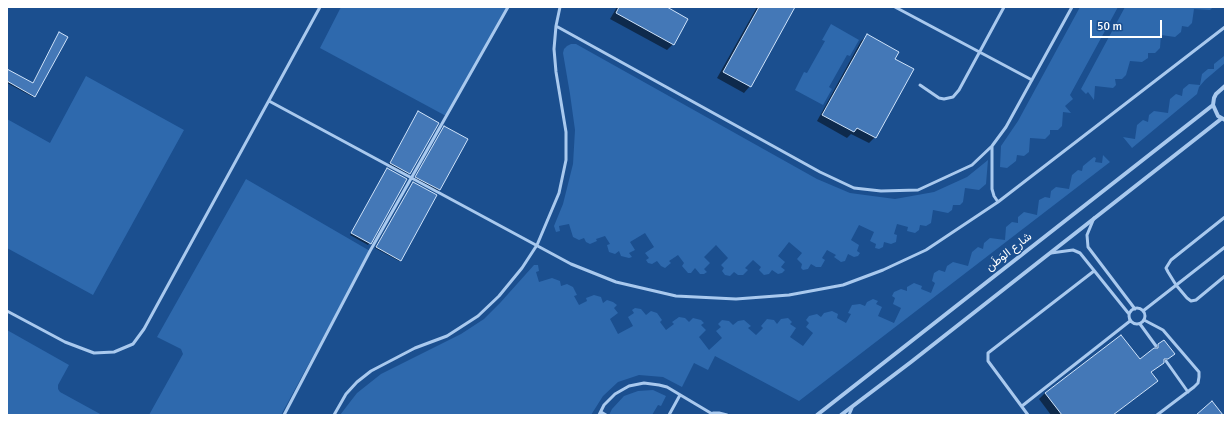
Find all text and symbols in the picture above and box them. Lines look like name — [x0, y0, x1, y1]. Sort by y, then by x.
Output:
scale bar — [1092, 12, 1164, 38]
text: 50 m — [1097, 19, 1122, 34]
street label: شارع الوَطَن — [983, 229, 1035, 275]

